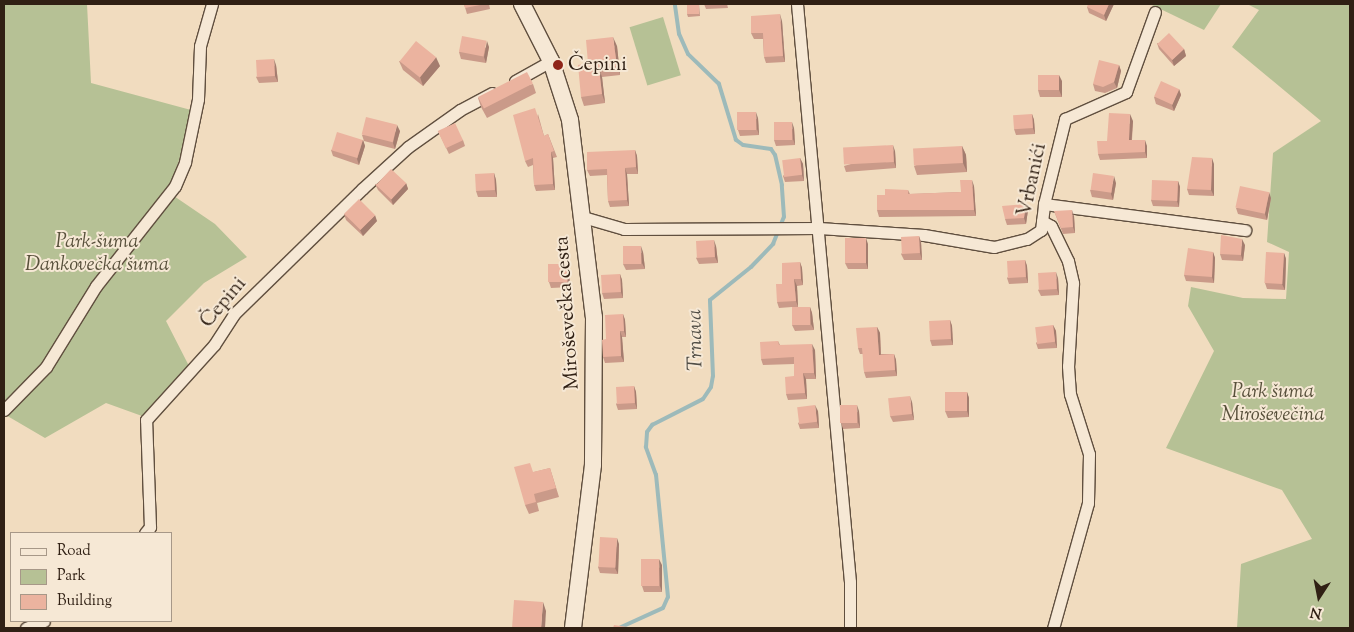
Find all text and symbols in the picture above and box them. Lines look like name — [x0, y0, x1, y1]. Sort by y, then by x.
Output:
place label: Čepini — [568, 53, 627, 77]
marker: Čepini — [552, 59, 564, 71]
street label: Vrbanići — [1014, 141, 1052, 219]
park label: Park-šuma Dankovečka šuma — [25, 230, 169, 277]
street label: Miroševečka cesta — [551, 235, 585, 391]
street label: Čepini — [196, 273, 252, 333]
water label: Trnava — [683, 309, 709, 371]
park label: Park šuma Miroševečina — [1221, 381, 1325, 428]
legend — [10, 532, 172, 622]
text: Road — [57, 541, 91, 562]
text: Park — [57, 566, 86, 587]
north arrow — [1294, 572, 1344, 622]
text: Building — [57, 591, 112, 612]
text: N — [1309, 601, 1324, 623]

